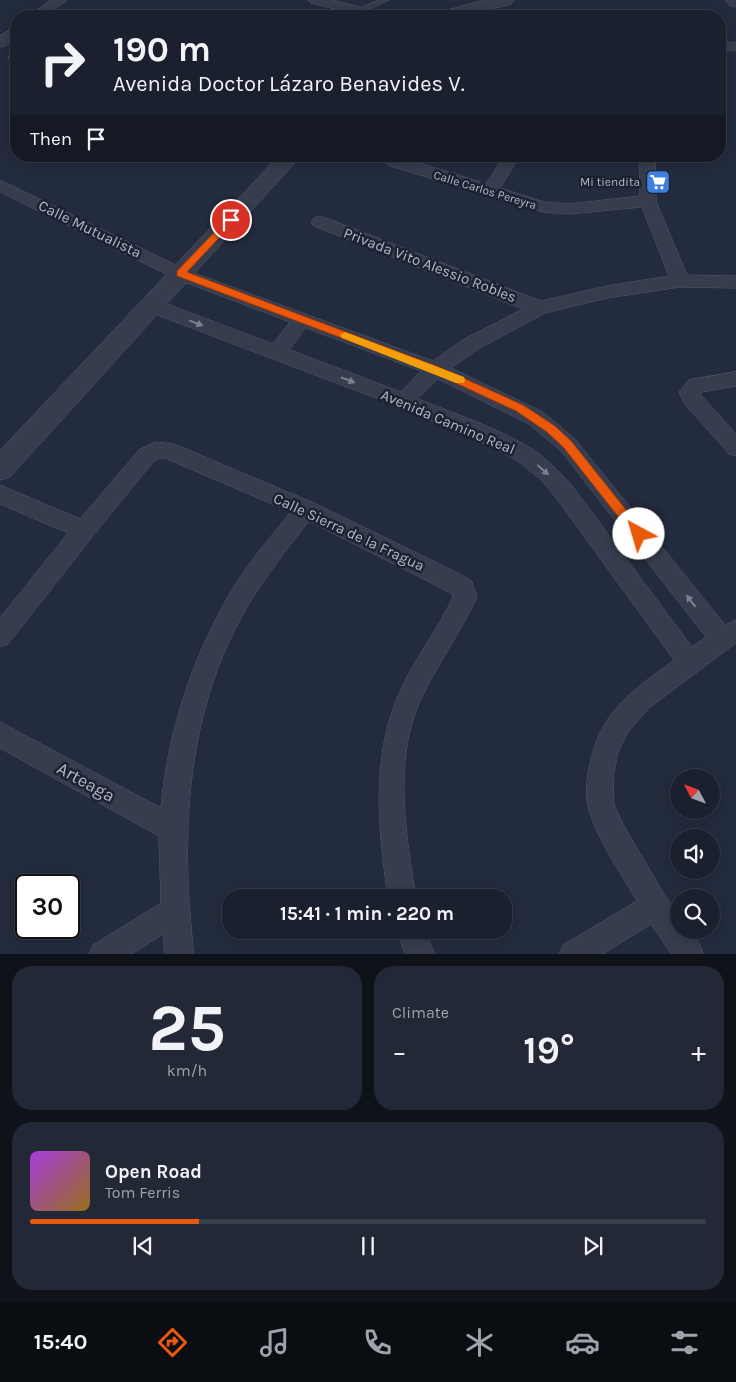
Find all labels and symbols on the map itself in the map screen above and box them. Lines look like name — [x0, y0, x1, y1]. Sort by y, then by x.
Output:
street label: Calle Carlos Pereyra — [432, 168, 538, 212]
supermarket icon: Mi tiendita — [645, 169, 671, 195]
place label: Mi tiendita — [580, 175, 640, 189]
street label: Calle Mutualista — [36, 196, 144, 262]
pin — [210, 199, 252, 241]
street label: Privada Vito Alessio Robles — [341, 224, 519, 306]
one-way arrow — [189, 319, 204, 327]
one-way arrow — [341, 377, 356, 384]
street label: Avenida Camino Real — [378, 386, 518, 458]
one-way arrow — [536, 464, 549, 475]
street label: Calle Sierra de la Fragua — [271, 489, 427, 575]
position arrow — [612, 507, 664, 559]
one-way arrow — [686, 595, 697, 608]
street label: Arteaga — [53, 757, 119, 807]
north arrow — [670, 769, 720, 819]
speed limit sign: 30 — [15, 874, 80, 939]

